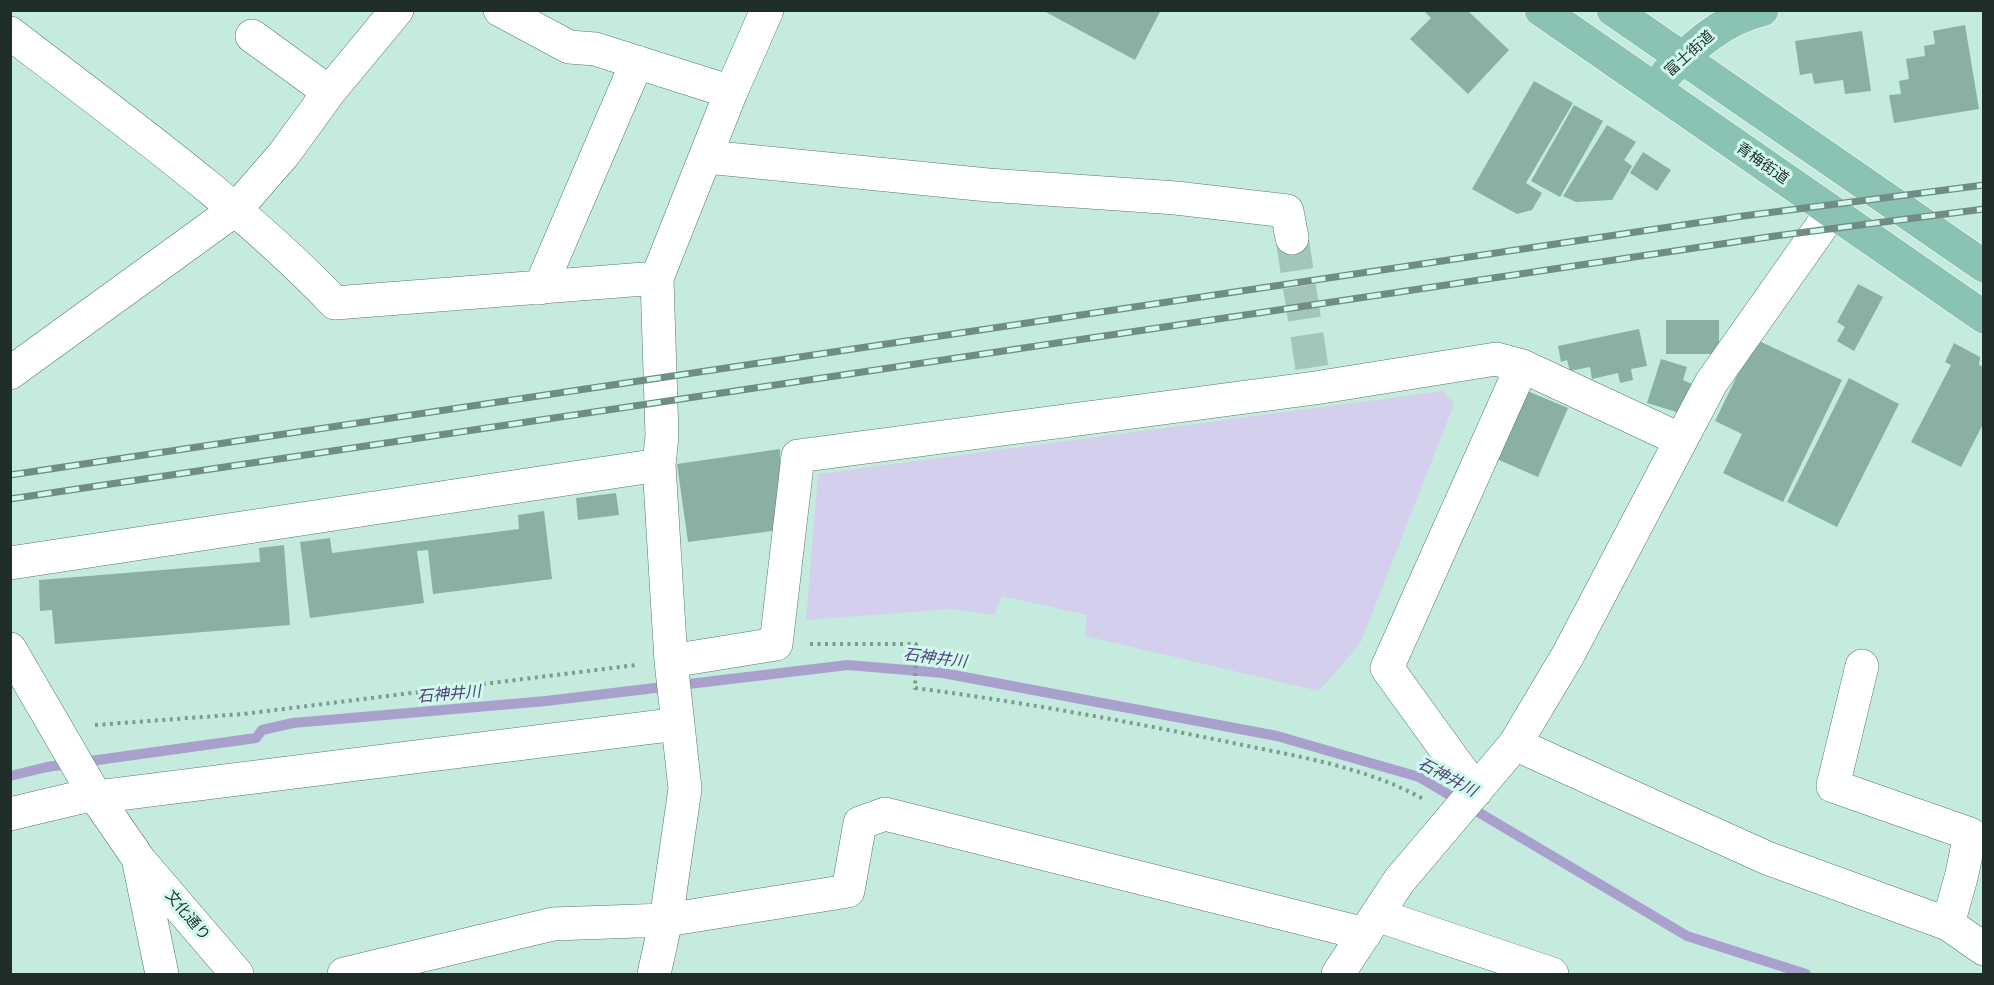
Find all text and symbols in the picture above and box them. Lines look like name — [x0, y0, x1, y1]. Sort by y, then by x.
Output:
street label: 富士街道 — [1662, 27, 1718, 81]
street label: 青梅街道 — [1732, 139, 1792, 189]
water label: 石神井川 — [902, 646, 968, 672]
water label: 石神井川 — [416, 683, 482, 707]
water label: 石神井川 — [1414, 755, 1480, 801]
street label: 文化通り — [161, 887, 213, 945]

